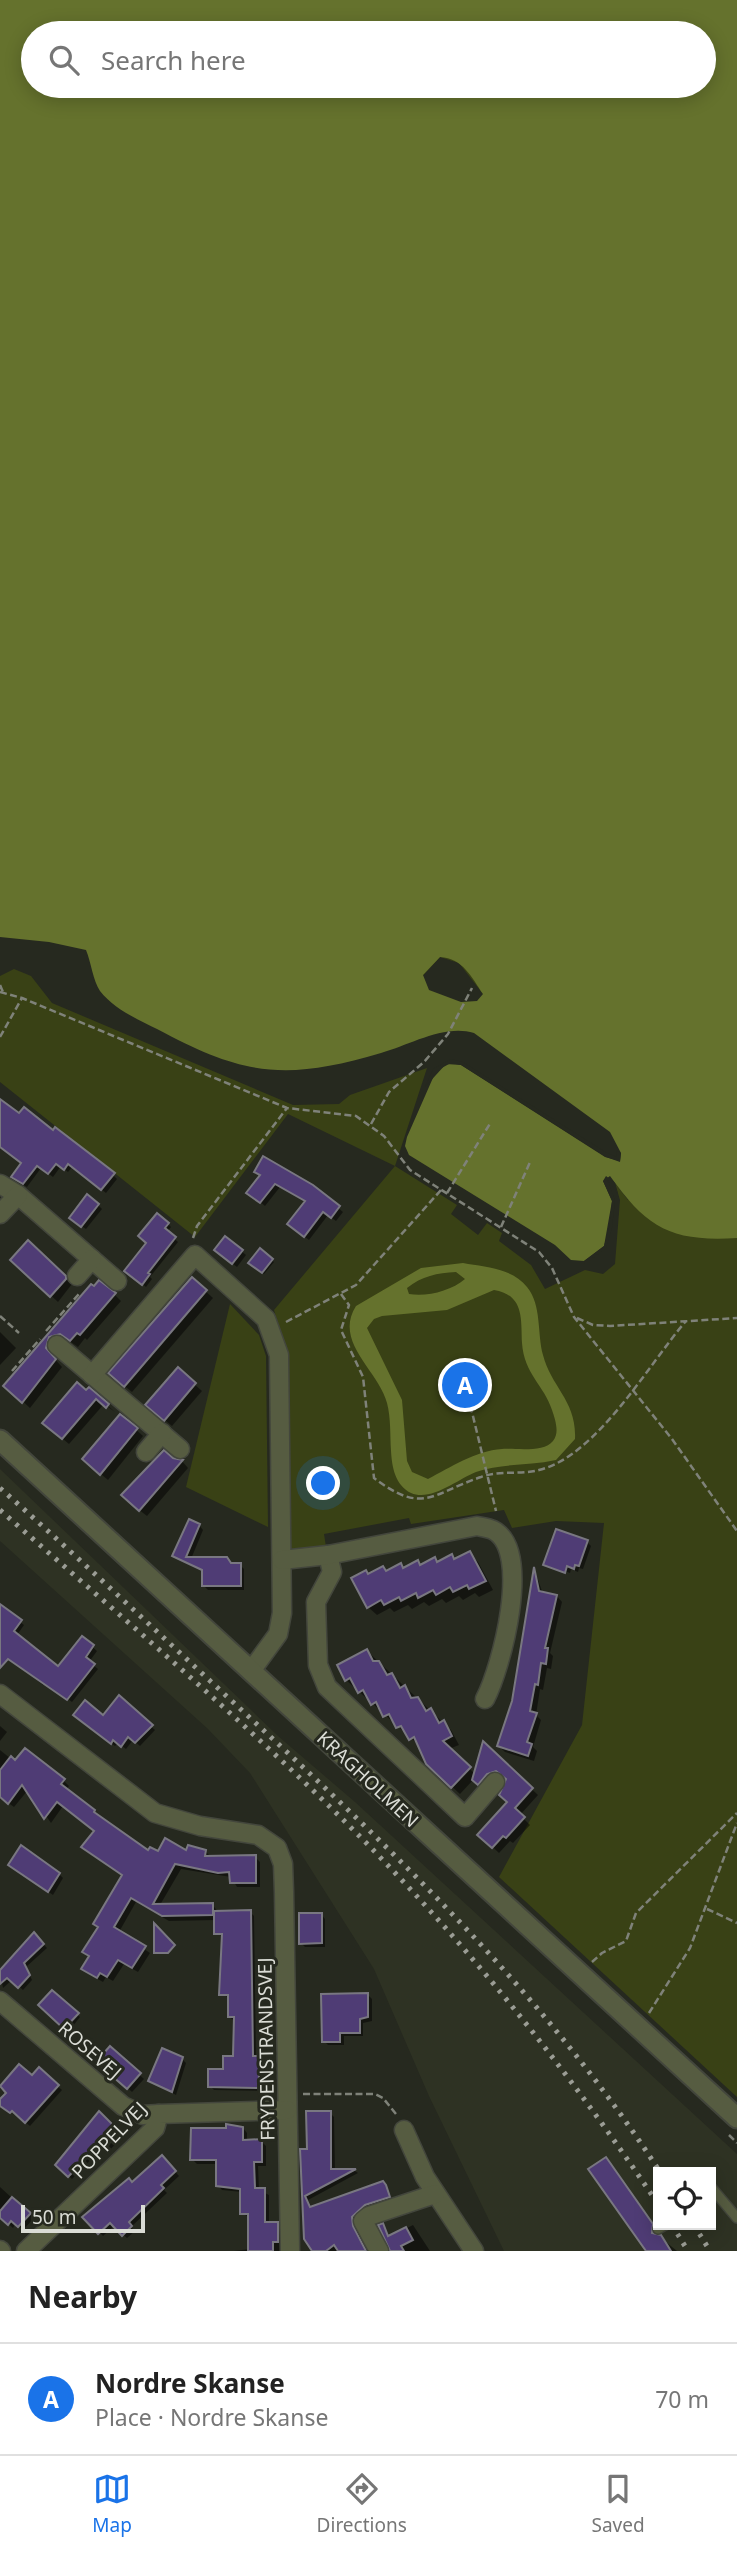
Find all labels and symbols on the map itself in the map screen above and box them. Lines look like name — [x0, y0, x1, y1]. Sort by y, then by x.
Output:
pin: A — [442, 1359, 488, 1411]
your location — [306, 1466, 340, 1500]
street label: KRAGHOLMEN — [311, 1725, 425, 1833]
street label: FRYDENSTRANDSVEJ — [251, 1957, 281, 2141]
street label: ROSEVEJ — [53, 2015, 127, 2085]
street label: POPPELVEJ — [66, 2096, 152, 2184]
scale bar — [21, 2202, 145, 2234]

